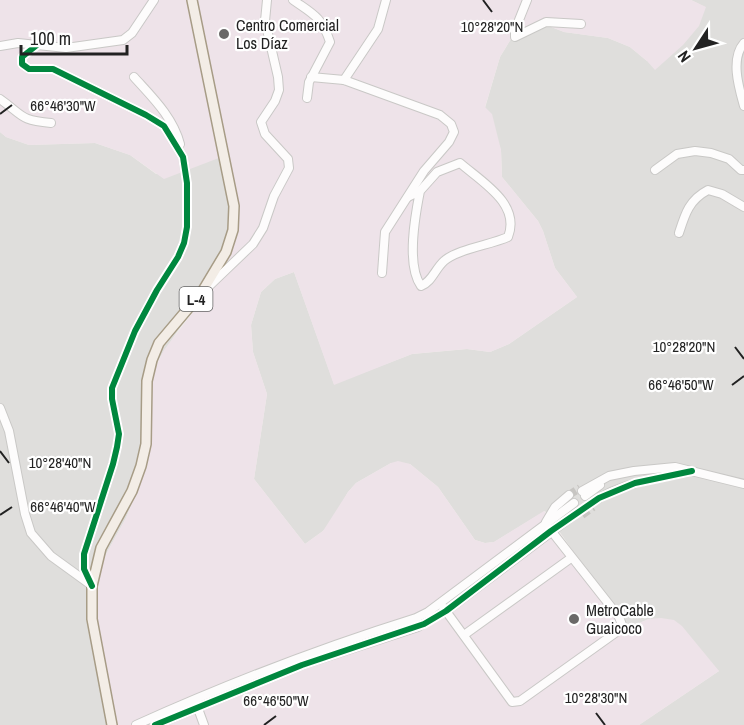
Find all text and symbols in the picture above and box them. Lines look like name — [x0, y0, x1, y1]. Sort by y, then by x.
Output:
place label: Centro Comercial Los Díaz — [236, 14, 339, 54]
text: 10°28'20"N — [461, 16, 523, 37]
scale bar — [21, 18, 128, 56]
north arrow — [666, 18, 726, 78]
text: 100 m — [30, 26, 71, 51]
marker: Centro Comercial Los Díaz — [217, 27, 231, 41]
text: N — [672, 47, 696, 67]
text: 66°46'30"W — [30, 95, 96, 116]
road number: L-4 — [180, 287, 212, 311]
text: 10°28'20"N — [653, 336, 715, 357]
text: 66°46'50"W — [648, 374, 714, 395]
text: 10°28'40"N — [29, 452, 91, 473]
text: 66°46'40"W — [30, 496, 96, 517]
place label: MetroCable Guaicoco — [586, 599, 654, 639]
marker: MetroCable Guaicoco — [567, 612, 581, 626]
text: 10°28'30"N — [565, 687, 627, 708]
text: 66°46'50"W — [243, 690, 309, 711]

